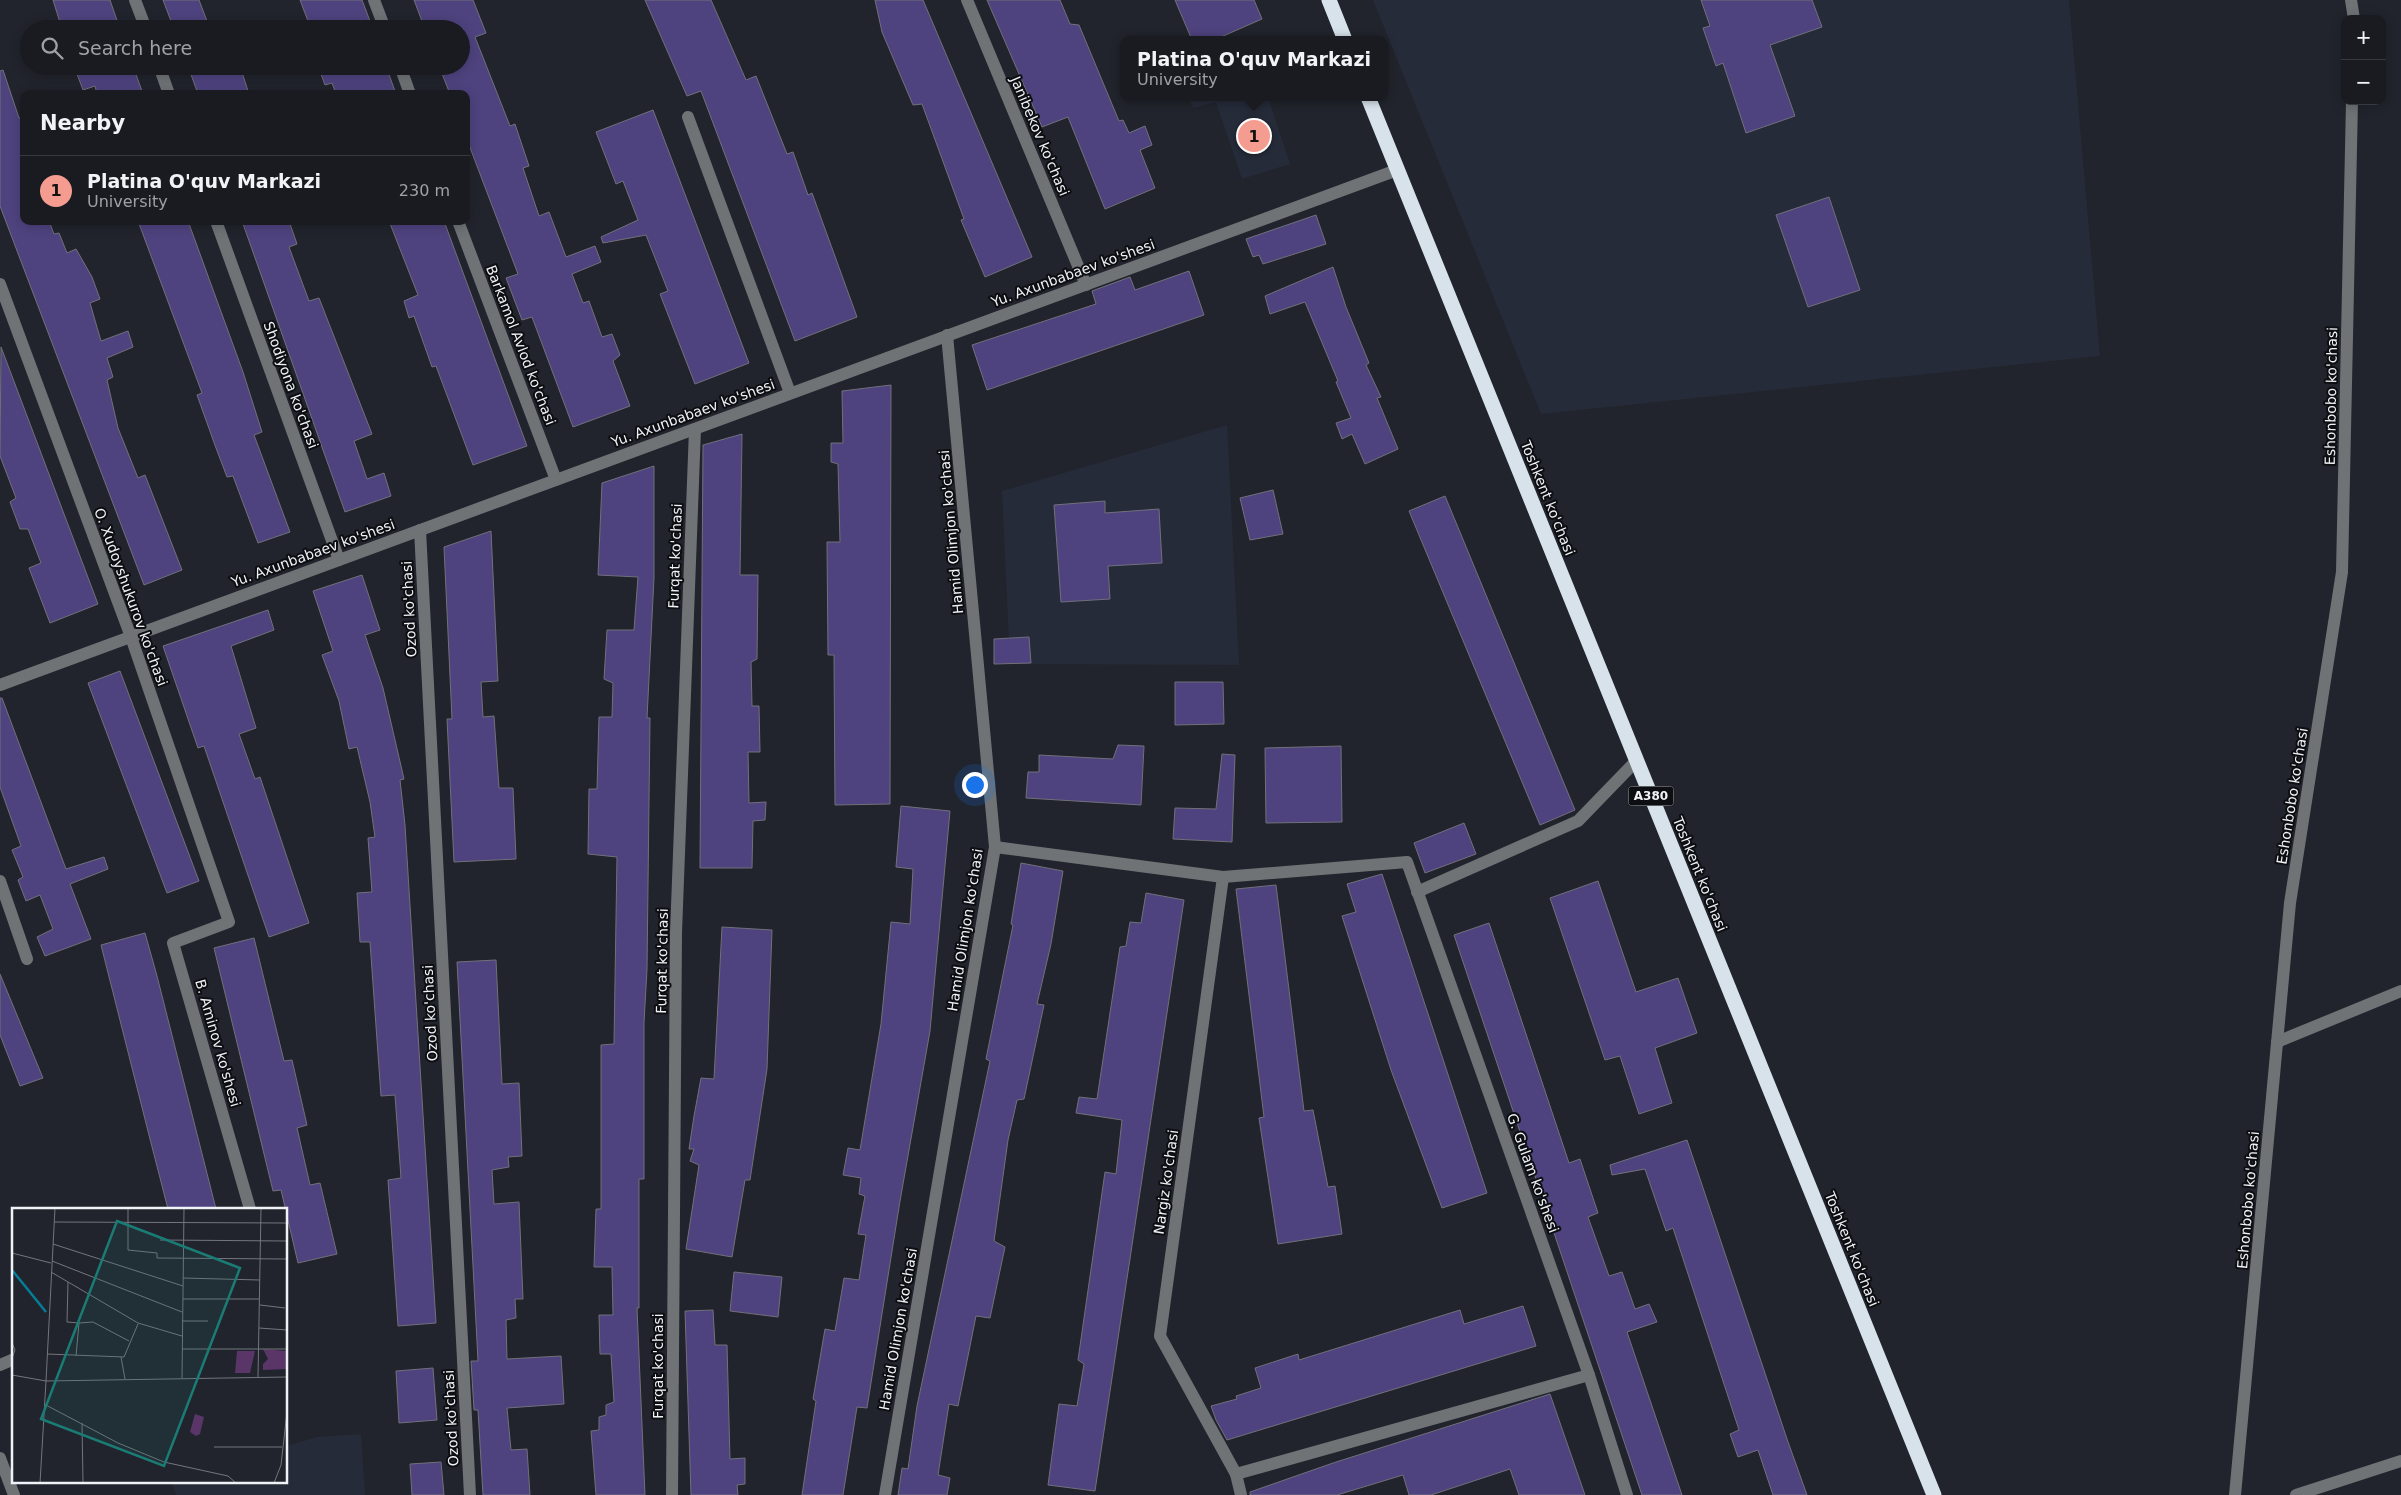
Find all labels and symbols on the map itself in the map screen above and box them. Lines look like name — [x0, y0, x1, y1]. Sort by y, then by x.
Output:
street label: Janibekov ko'chasi — [1007, 73, 1072, 198]
pin: 1 — [1238, 117, 1270, 155]
street label: Yu. Axunbabaev ko'shesi — [988, 236, 1157, 310]
street label: Barkamol Avlod ko'chasi — [483, 263, 559, 427]
street label: Shodiyona ko'chasi — [261, 319, 321, 451]
street label: Eshonbobo ko'chasi — [2322, 327, 2340, 465]
street label: Yu. Axunbabaev ko'shesi — [608, 376, 777, 450]
street label: Toshkent ko'chasi — [1517, 437, 1578, 558]
street label: Hamid Olimjon ko'chasi — [936, 449, 966, 615]
street label: Furqat ko'chasi — [665, 503, 685, 609]
street label: O. Xudoyshukurov ko'chasi — [91, 506, 171, 688]
street label: Yu. Axunbabaev ko'shesi — [228, 516, 397, 590]
street label: Ozod ko'chasi — [398, 560, 420, 658]
street label: Eshonbobo ko'chasi — [2273, 727, 2311, 865]
your location — [962, 772, 988, 798]
road number: A380 — [1628, 786, 1674, 806]
street label: Toshkent ko'chasi — [1669, 813, 1730, 934]
street label: Hamid Olimjon ko'chasi — [944, 847, 986, 1013]
street label: Furqat ko'chasi — [653, 908, 671, 1014]
street label: Ozod ko'chasi — [419, 964, 441, 1062]
street label: B. Aminov ko'shesi — [192, 977, 244, 1109]
street label: G. Gulam ko'shesi — [1504, 1111, 1562, 1235]
street label: Nargiz ko'chasi — [1151, 1129, 1181, 1235]
street label: Eshonbobo ko'chasi — [2234, 1130, 2262, 1270]
street label: Toshkent ko'chasi — [1821, 1188, 1882, 1309]
inset map — [12, 1208, 288, 1482]
street label: Hamid Olimjon ko'chasi — [876, 1247, 920, 1411]
street label: Furqat ko'chasi — [650, 1313, 666, 1419]
street label: Ozod ko'chasi — [440, 1369, 462, 1467]

